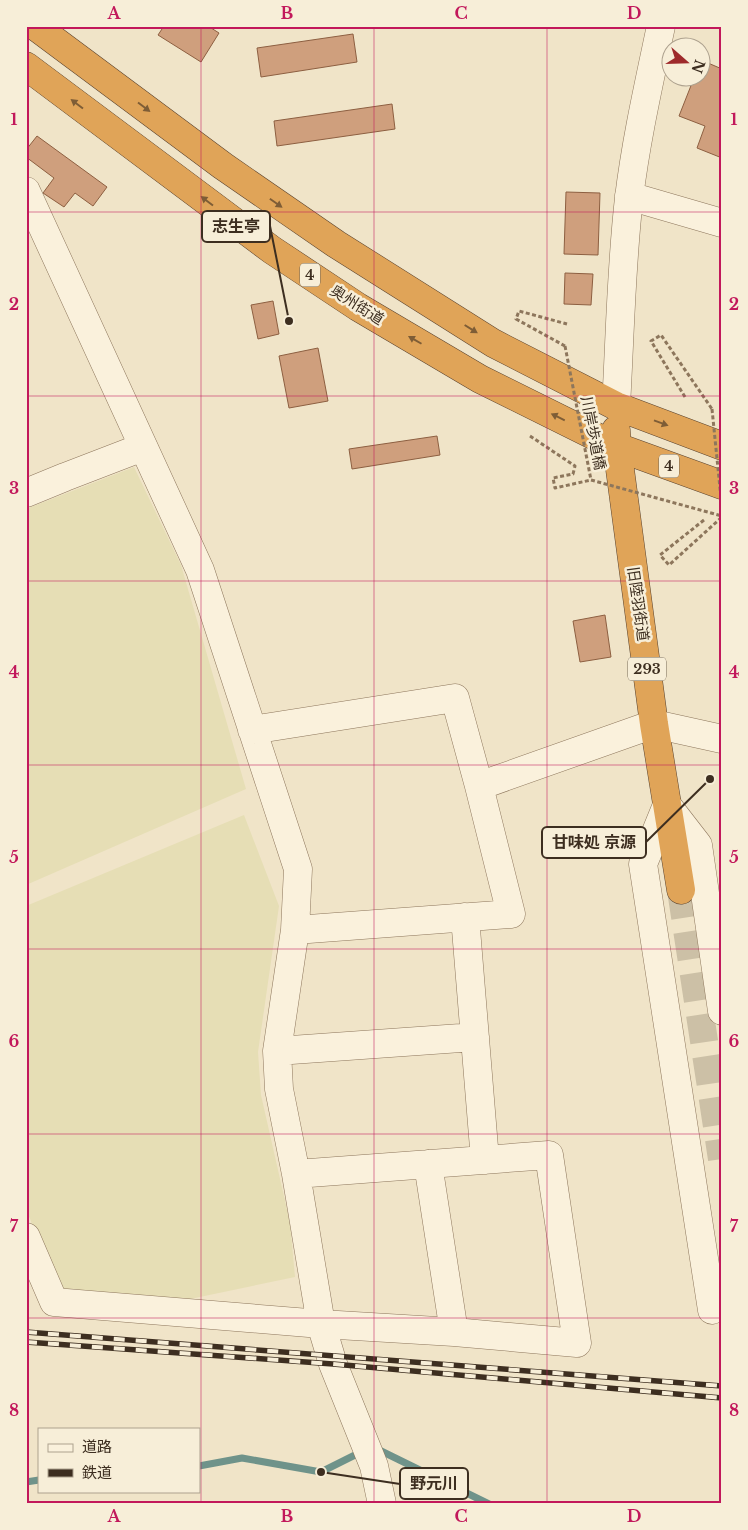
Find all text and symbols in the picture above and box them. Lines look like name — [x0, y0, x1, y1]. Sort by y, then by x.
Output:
text: A — [107, 3, 122, 23]
text: B — [281, 3, 294, 23]
text: C — [454, 3, 468, 23]
text: D — [627, 3, 641, 23]
north arrow — [660, 38, 710, 88]
text: N — [688, 57, 709, 76]
one-way arrow — [71, 98, 84, 109]
one-way arrow — [137, 102, 150, 113]
text: 1 — [11, 109, 18, 129]
text: 1 — [731, 109, 738, 129]
one-way arrow — [200, 196, 214, 206]
one-way arrow — [269, 198, 283, 208]
callout: 志生亭 — [202, 211, 270, 242]
text: 志生亭 — [212, 216, 260, 236]
road number: 4 — [300, 264, 320, 286]
street label: 奥州街道 — [327, 281, 388, 329]
text: 2 — [9, 294, 19, 314]
text: 2 — [729, 294, 739, 314]
one-way arrow — [464, 325, 478, 334]
one-way arrow — [408, 336, 421, 345]
street label: 川岸歩道橋 — [577, 394, 610, 472]
one-way arrow — [550, 413, 565, 421]
one-way arrow — [654, 419, 669, 427]
road number: 4 — [659, 454, 679, 478]
text: 3 — [9, 478, 19, 498]
text: 3 — [729, 478, 739, 498]
street label: 旧陸羽街道 — [624, 565, 653, 642]
road number: 293 — [628, 658, 666, 681]
text: 4 — [9, 662, 19, 682]
text: 4 — [729, 662, 739, 682]
callout: 甘味処 京源 — [542, 827, 646, 858]
text: 甘味処 京源 — [552, 832, 636, 852]
text: 5 — [9, 847, 19, 867]
text: 5 — [729, 847, 739, 867]
text: 6 — [9, 1031, 20, 1051]
text: 6 — [729, 1031, 740, 1051]
text: 7 — [10, 1216, 19, 1236]
text: 7 — [730, 1216, 739, 1236]
text: 8 — [9, 1400, 19, 1420]
text: 8 — [729, 1400, 739, 1420]
legend — [38, 1428, 200, 1492]
text: 道路 — [82, 1437, 112, 1456]
text: 鉄道 — [82, 1463, 112, 1482]
callout: 野元川 — [400, 1468, 468, 1499]
text: 野元川 — [410, 1473, 458, 1493]
text: A — [107, 1506, 122, 1526]
text: B — [281, 1506, 294, 1526]
text: C — [454, 1506, 468, 1526]
text: D — [627, 1506, 641, 1526]

